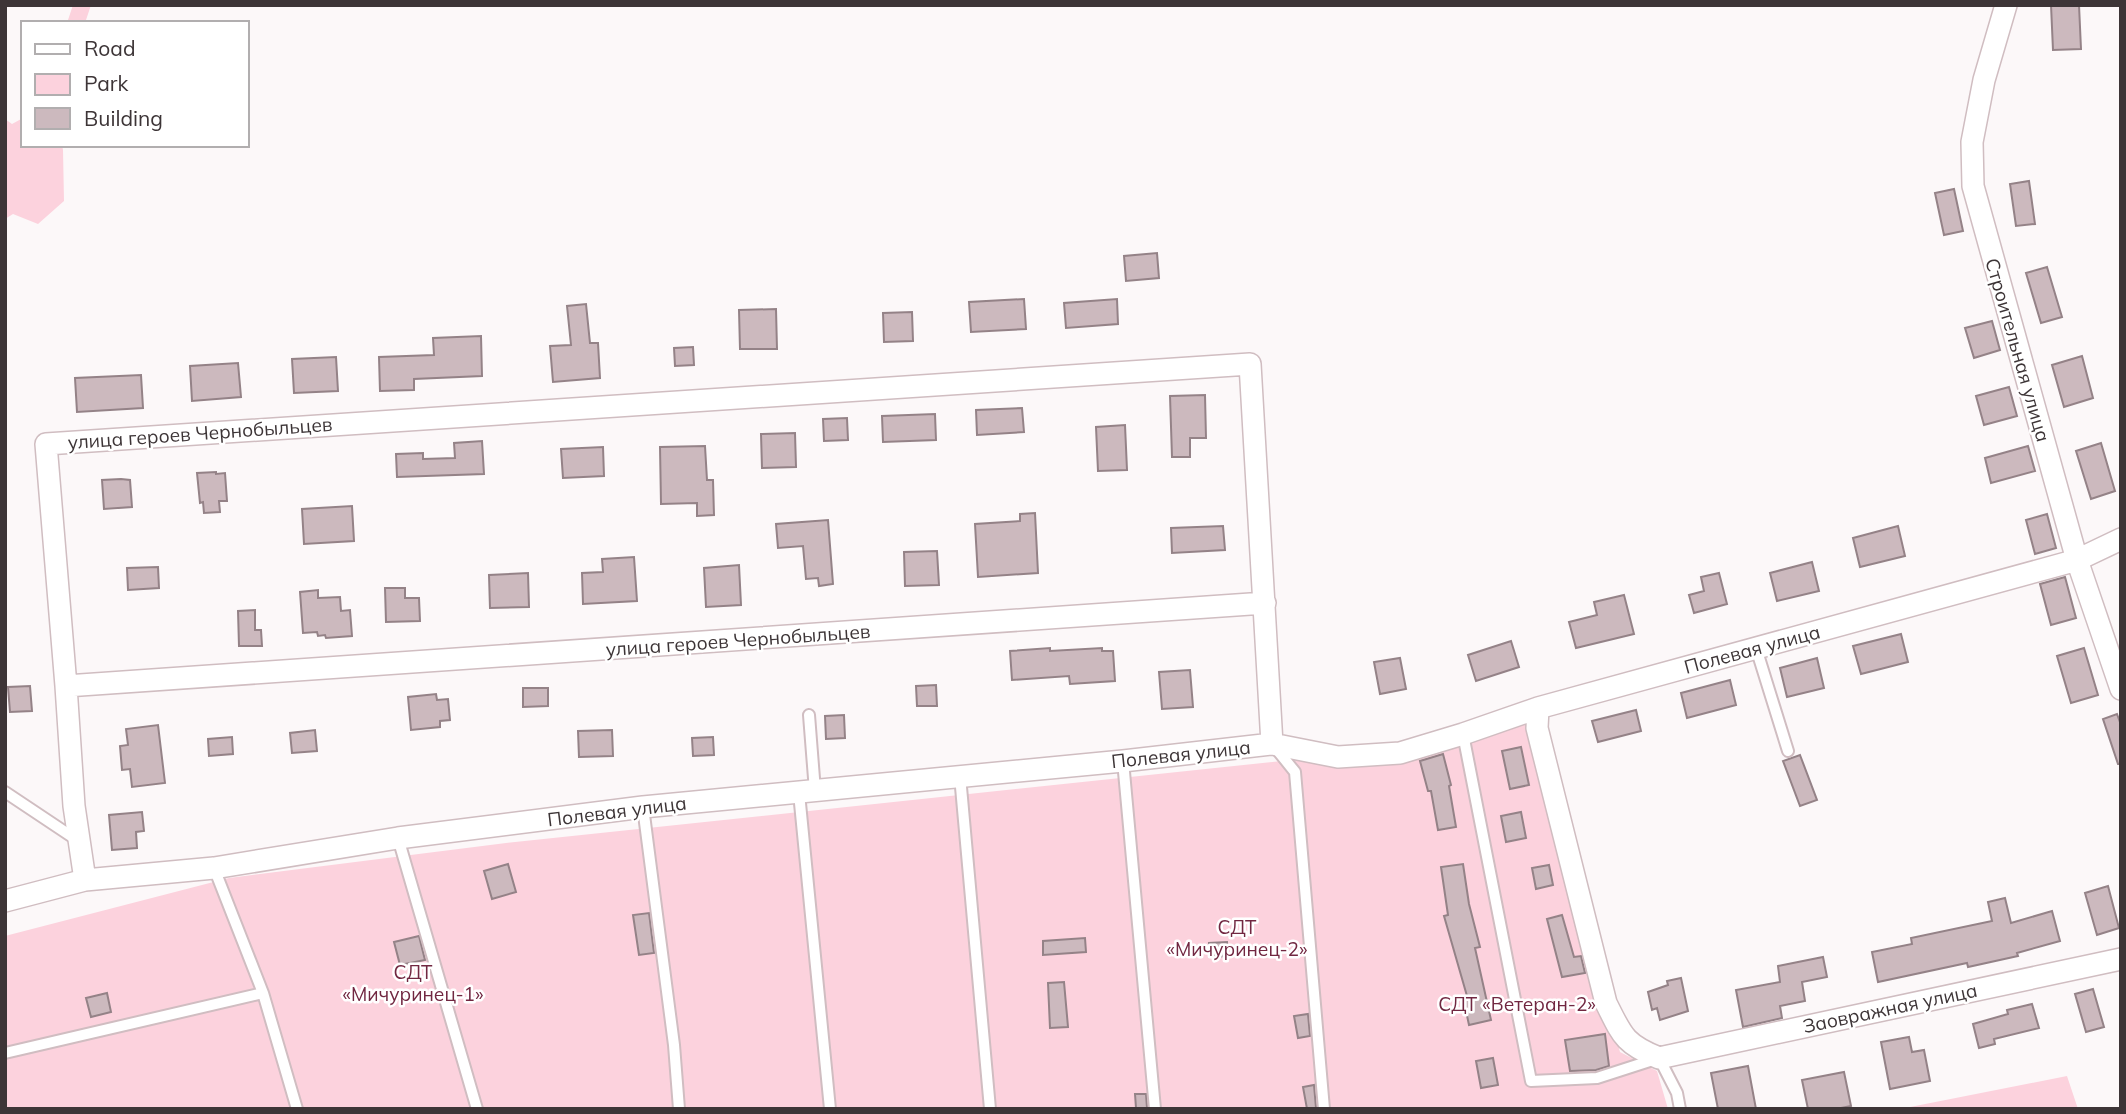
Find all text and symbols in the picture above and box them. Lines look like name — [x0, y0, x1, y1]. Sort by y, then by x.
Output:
legend — [21, 21, 248, 147]
text: Road — [84, 35, 135, 61]
text: Park — [84, 70, 128, 96]
text: Building — [84, 105, 163, 131]
street label: Строительная улица — [1980, 255, 2056, 445]
street label: улица героев Чернобыльцев — [67, 412, 333, 454]
street label: улица героев Чернобыльцев — [605, 619, 871, 661]
street label: Полевая улица — [1681, 619, 1823, 679]
street label: Полевая улица — [1110, 735, 1252, 773]
street label: Полевая улица — [546, 791, 688, 831]
park label: СДТ «Мичуринец-2» — [1167, 915, 1307, 961]
park label: СДТ «Мичуринец-1» — [343, 960, 483, 1006]
street label: Заовражная улица — [1801, 978, 1979, 1038]
park label: СДТ «Ветеран-2» — [1438, 992, 1596, 1016]

